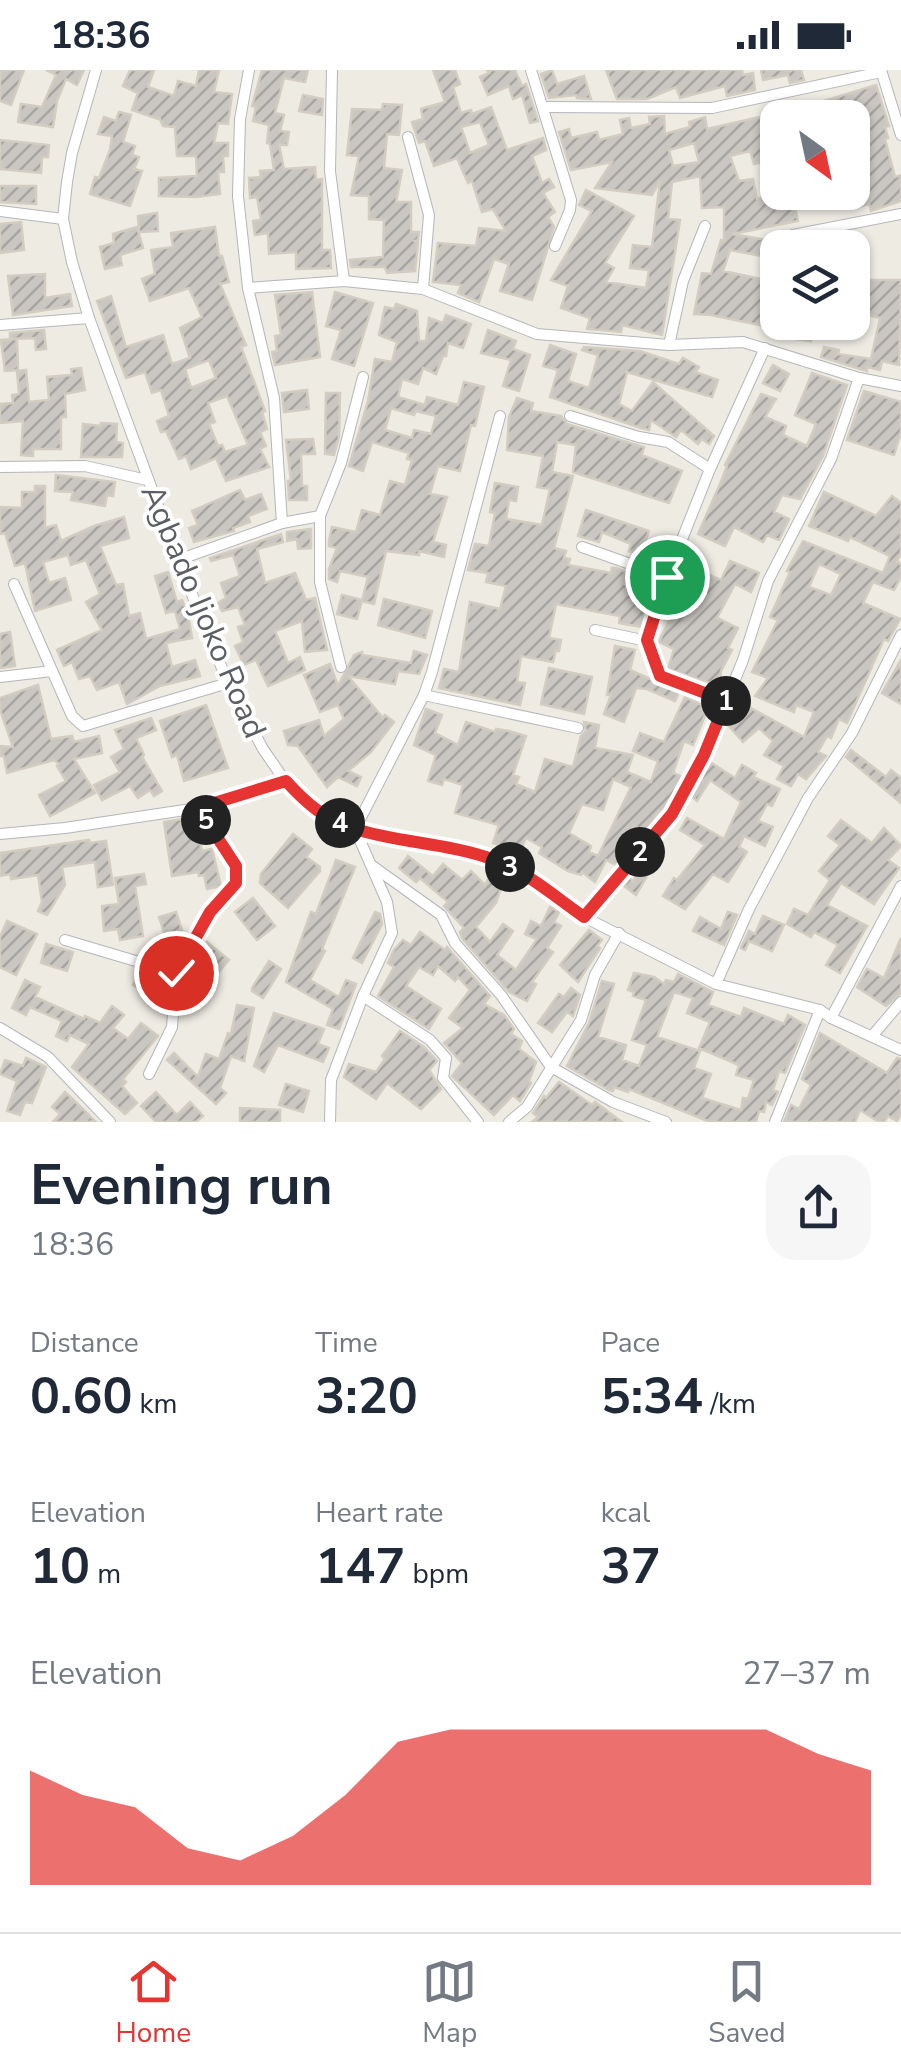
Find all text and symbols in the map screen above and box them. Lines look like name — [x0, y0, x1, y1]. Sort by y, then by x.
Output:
text: 18:36 — [50, 10, 151, 61]
north arrow — [760, 100, 870, 210]
map controls — [760, 100, 870, 340]
button: layers — [760, 230, 870, 340]
street label: Agbado Ijoko Road — [131, 478, 276, 745]
pin — [625, 535, 710, 620]
icon: arrive — [640, 550, 695, 605]
pin: 1 — [701, 676, 751, 726]
text: 1 — [718, 682, 734, 720]
pin: 5 — [181, 795, 231, 845]
pin: 4 — [315, 798, 365, 848]
text: 5 — [198, 801, 214, 839]
text: 4 — [332, 804, 348, 842]
pin: 2 — [615, 827, 665, 877]
text: 2 — [632, 833, 648, 871]
pin: 3 — [485, 842, 535, 892]
text: 3 — [502, 848, 518, 886]
pin — [134, 931, 219, 1016]
icon: check — [149, 946, 204, 1001]
text: Evening run — [30, 1148, 333, 1223]
button: share — [766, 1155, 871, 1260]
text: 18:36 — [30, 1223, 114, 1266]
text: Distance — [30, 1324, 139, 1362]
text: Time — [315, 1324, 378, 1362]
text: Pace — [601, 1324, 660, 1362]
text: 0.60 — [30, 1362, 132, 1431]
text: 3:20 — [315, 1362, 418, 1431]
text: 5:34 — [601, 1362, 703, 1431]
text: km — [132, 1385, 178, 1423]
text: /km — [703, 1385, 756, 1423]
text: Elevation — [30, 1494, 146, 1532]
text: Heart rate — [315, 1494, 443, 1532]
text: kcal — [601, 1494, 650, 1532]
text: 10 — [30, 1532, 90, 1601]
text: 147 — [315, 1532, 405, 1601]
text: 37 — [601, 1532, 661, 1601]
text: m — [90, 1555, 121, 1593]
text: bpm — [405, 1555, 469, 1593]
text: Elevation — [30, 1652, 163, 1695]
text: 27–37 m — [743, 1652, 871, 1695]
tab: Home — [115, 1954, 191, 2052]
tab: Map — [422, 1954, 477, 2052]
tab: Saved — [708, 1954, 786, 2052]

